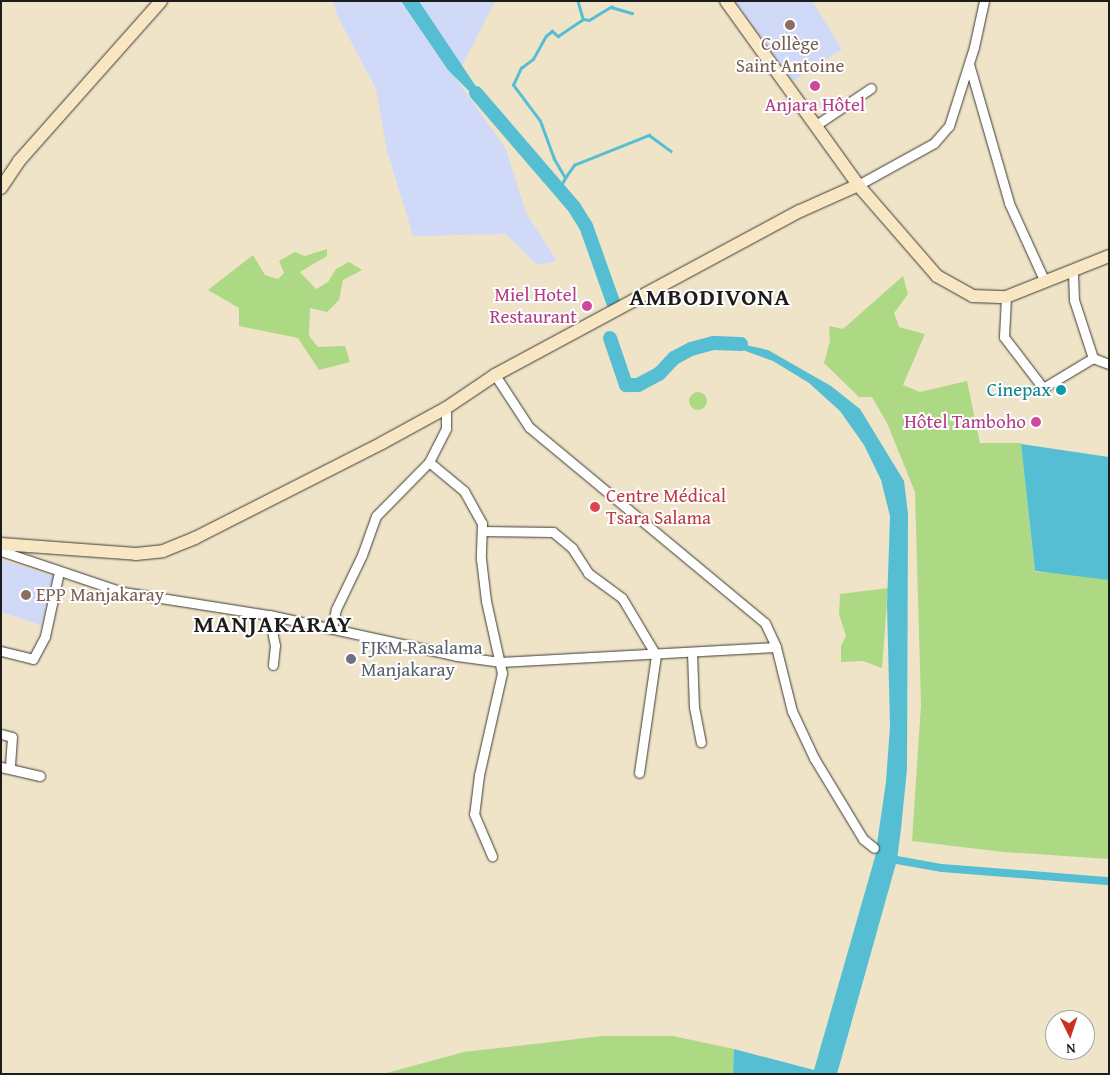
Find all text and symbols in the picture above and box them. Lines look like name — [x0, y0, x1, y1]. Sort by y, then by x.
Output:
marker: Collège Saint Antoine — [784, 19, 796, 31]
place label: Collège Saint Antoine — [736, 33, 844, 77]
marker: Anjara Hôtel — [809, 80, 821, 92]
place label: Anjara Hôtel — [765, 94, 865, 116]
district label: AMBODIVONA — [628, 283, 792, 311]
place label: Miel Hotel Restaurant — [490, 284, 577, 328]
marker: Miel Hotel Restaurant — [581, 300, 593, 312]
place label: Cinepax — [987, 379, 1051, 401]
marker: Cinepax — [1055, 384, 1067, 396]
place label: Hôtel Tamboho — [904, 411, 1026, 433]
marker: Hôtel Tamboho — [1030, 416, 1042, 428]
place label: Centre Médical Tsara Salama — [606, 485, 726, 529]
marker: Centre Médical Tsara Salama — [588, 500, 602, 514]
place label: EPP Manjakaray — [36, 584, 164, 606]
marker: EPP Manjakaray — [20, 589, 32, 601]
district label: MANJAKARAY — [192, 610, 354, 638]
place label: FJKM Rasalama Manjakaray — [361, 637, 483, 681]
marker: FJKM Rasalama Manjakaray — [345, 653, 357, 665]
north arrow — [1045, 1010, 1095, 1060]
text: N — [1066, 1039, 1076, 1059]

